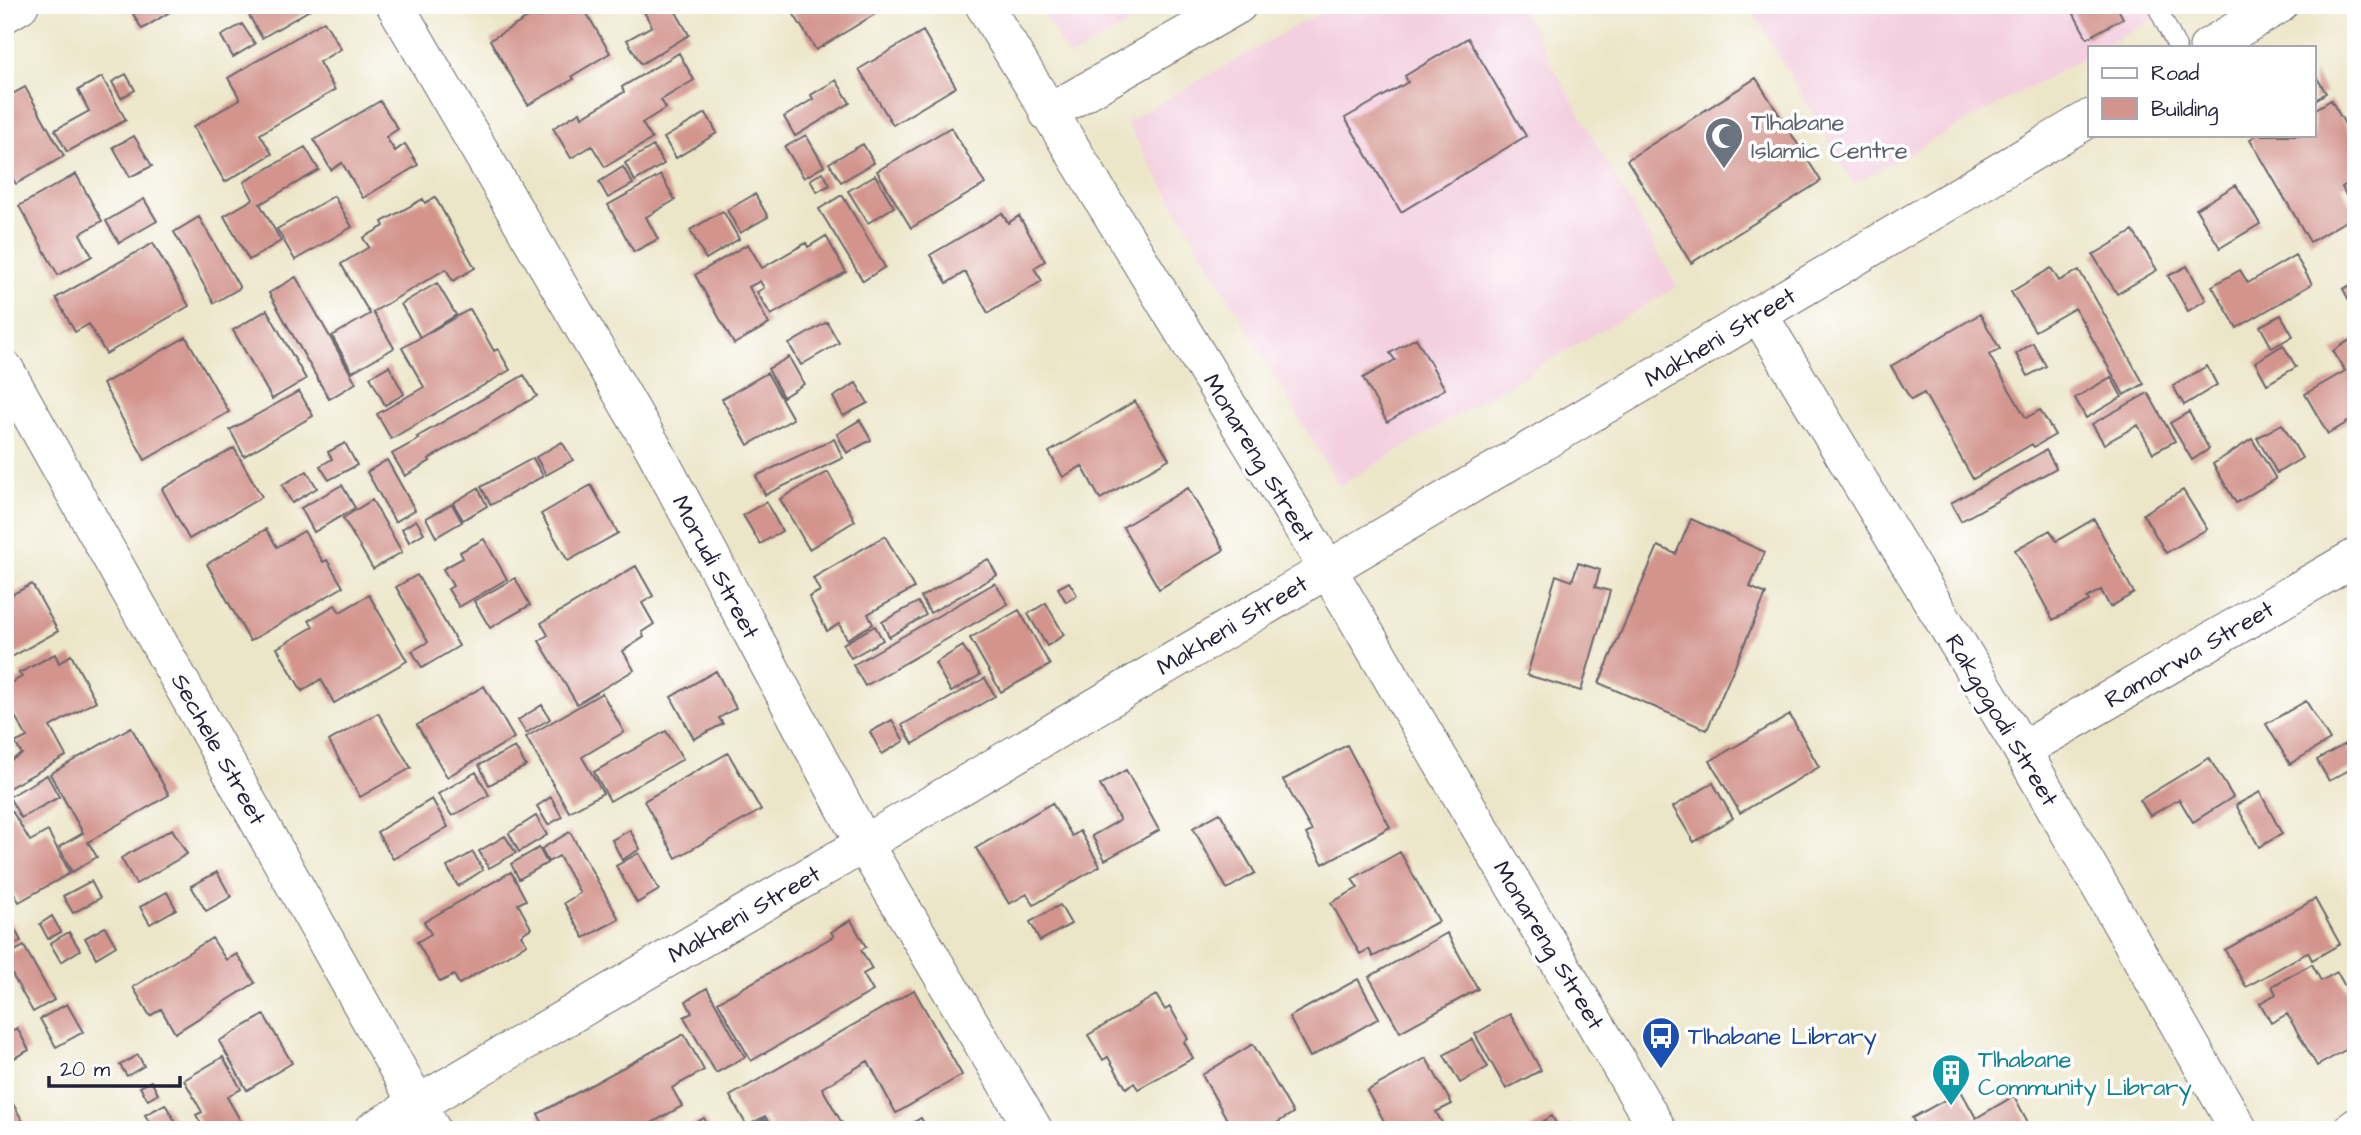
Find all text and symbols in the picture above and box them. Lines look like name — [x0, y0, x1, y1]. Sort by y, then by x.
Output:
legend — [2088, 46, 2316, 136]
text: Road — [2151, 59, 2199, 88]
text: Building — [2151, 95, 2219, 126]
place label: Tlhabane Islamic Centre — [1751, 106, 1908, 168]
mosque icon: Tlhabane Islamic Centre — [1703, 115, 1745, 170]
street label: Makheni Street — [1638, 279, 1803, 396]
street label: Monareng Street — [1193, 368, 1322, 550]
street label: Morudi Street — [663, 490, 767, 646]
street label: Makheni Street — [1150, 567, 1315, 684]
street label: Ramorwa Street — [2099, 592, 2281, 717]
street label: Rakgogodi Street — [1935, 628, 2066, 814]
street label: Sechele Street — [162, 667, 274, 832]
street label: Monareng Street — [1483, 855, 1612, 1037]
street label: Makheni Street — [662, 857, 827, 972]
bus stop icon: Tlhabane Library — [1640, 1015, 1682, 1070]
place label: Tlhabane Library — [1688, 1020, 1877, 1055]
place label: Tlhabane Community Library — [1978, 1043, 2192, 1106]
scale bar — [49, 1044, 180, 1088]
building icon: Tlhabane Community Library — [1930, 1052, 1972, 1107]
text: 20 m — [60, 1055, 111, 1084]

